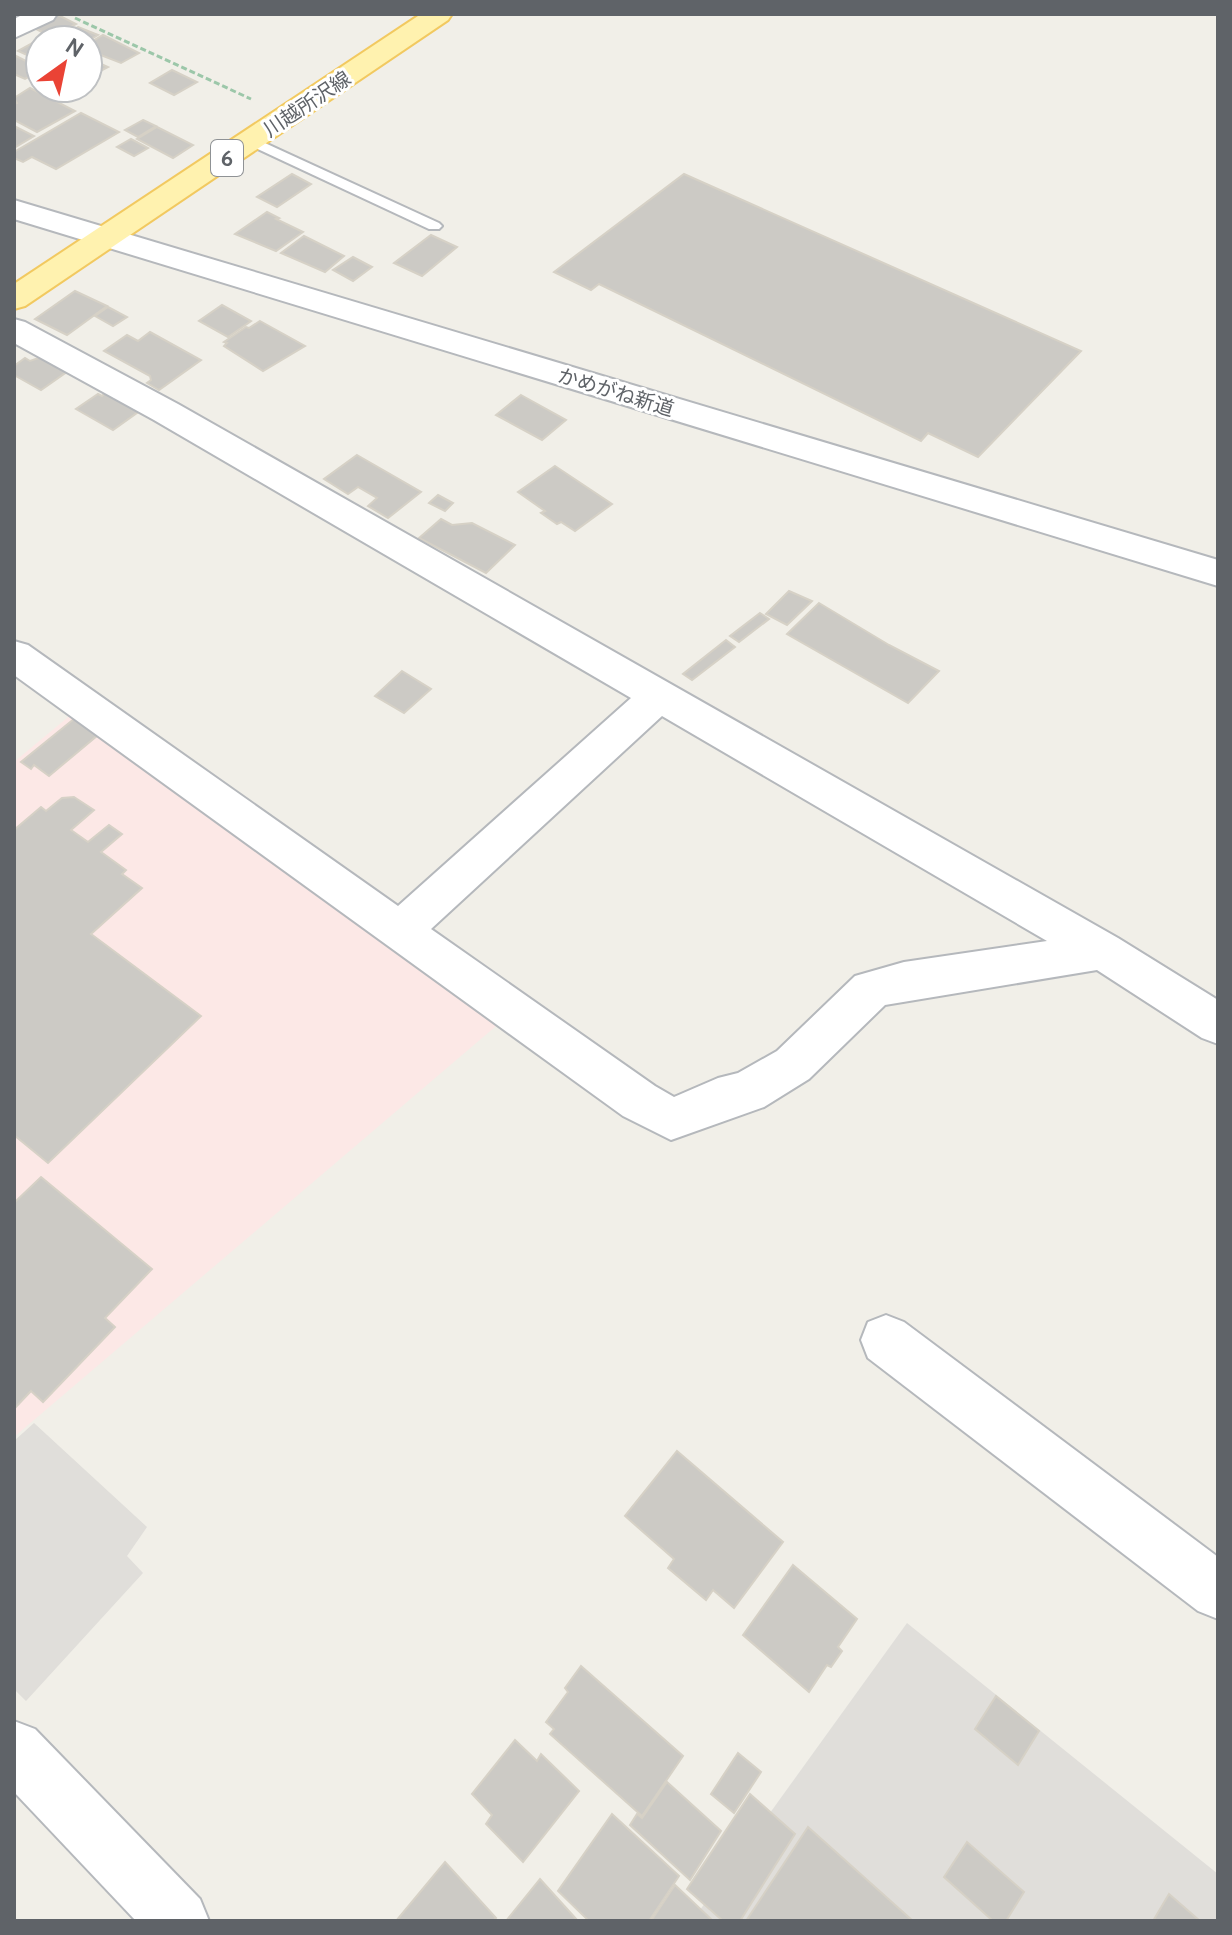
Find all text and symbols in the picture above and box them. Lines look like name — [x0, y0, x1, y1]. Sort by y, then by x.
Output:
north arrow — [24, 24, 104, 104]
text: N — [61, 32, 88, 63]
street label: 川越所沢線 — [259, 66, 355, 142]
road number: 6 — [211, 140, 243, 176]
street label: かめがね新道 — [555, 363, 677, 421]

